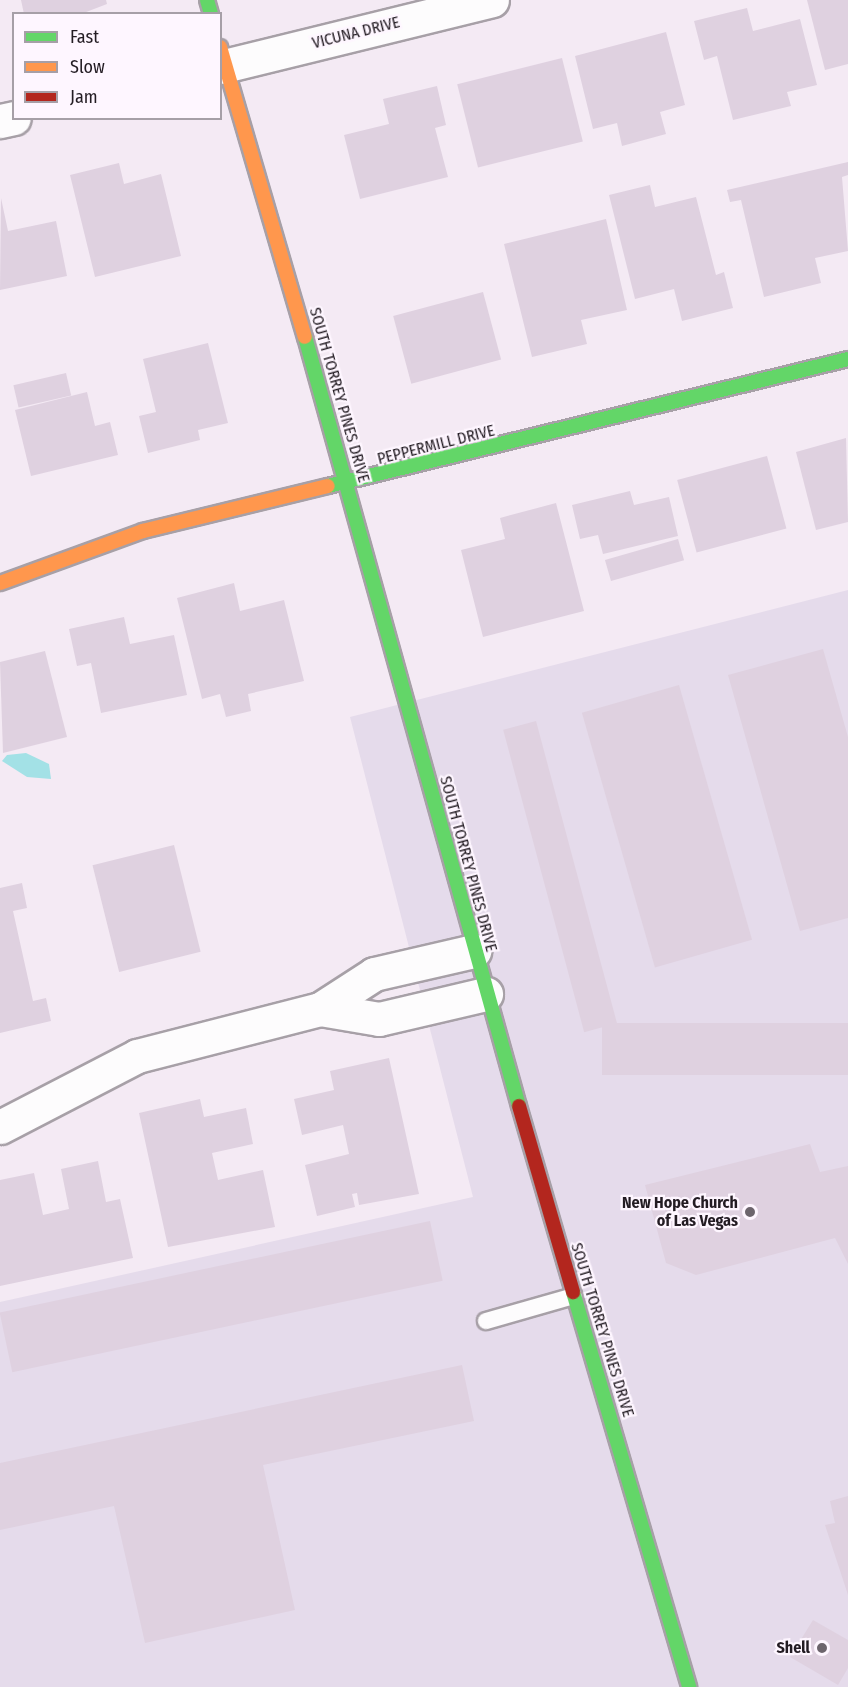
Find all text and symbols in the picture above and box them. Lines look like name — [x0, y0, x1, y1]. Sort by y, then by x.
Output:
legend — [12, 12, 222, 120]
street label: VICUNA DRIVE — [310, 13, 402, 53]
text: Fast — [70, 26, 99, 48]
text: Slow — [70, 56, 105, 78]
text: Jam — [70, 86, 98, 108]
street label: SOUTH TORREY PINES DRIVE — [305, 305, 373, 485]
street label: PEPPERMILL DRIVE — [375, 421, 497, 469]
street label: SOUTH TORREY PINES DRIVE — [435, 774, 501, 954]
place label: New Hope Church of Las Vegas — [622, 1193, 738, 1231]
marker: New Hope Church of Las Vegas — [743, 1205, 757, 1219]
street label: SOUTH TORREY PINES DRIVE — [566, 1241, 638, 1419]
place label: Shell — [776, 1638, 810, 1658]
marker: Shell — [815, 1641, 829, 1655]

